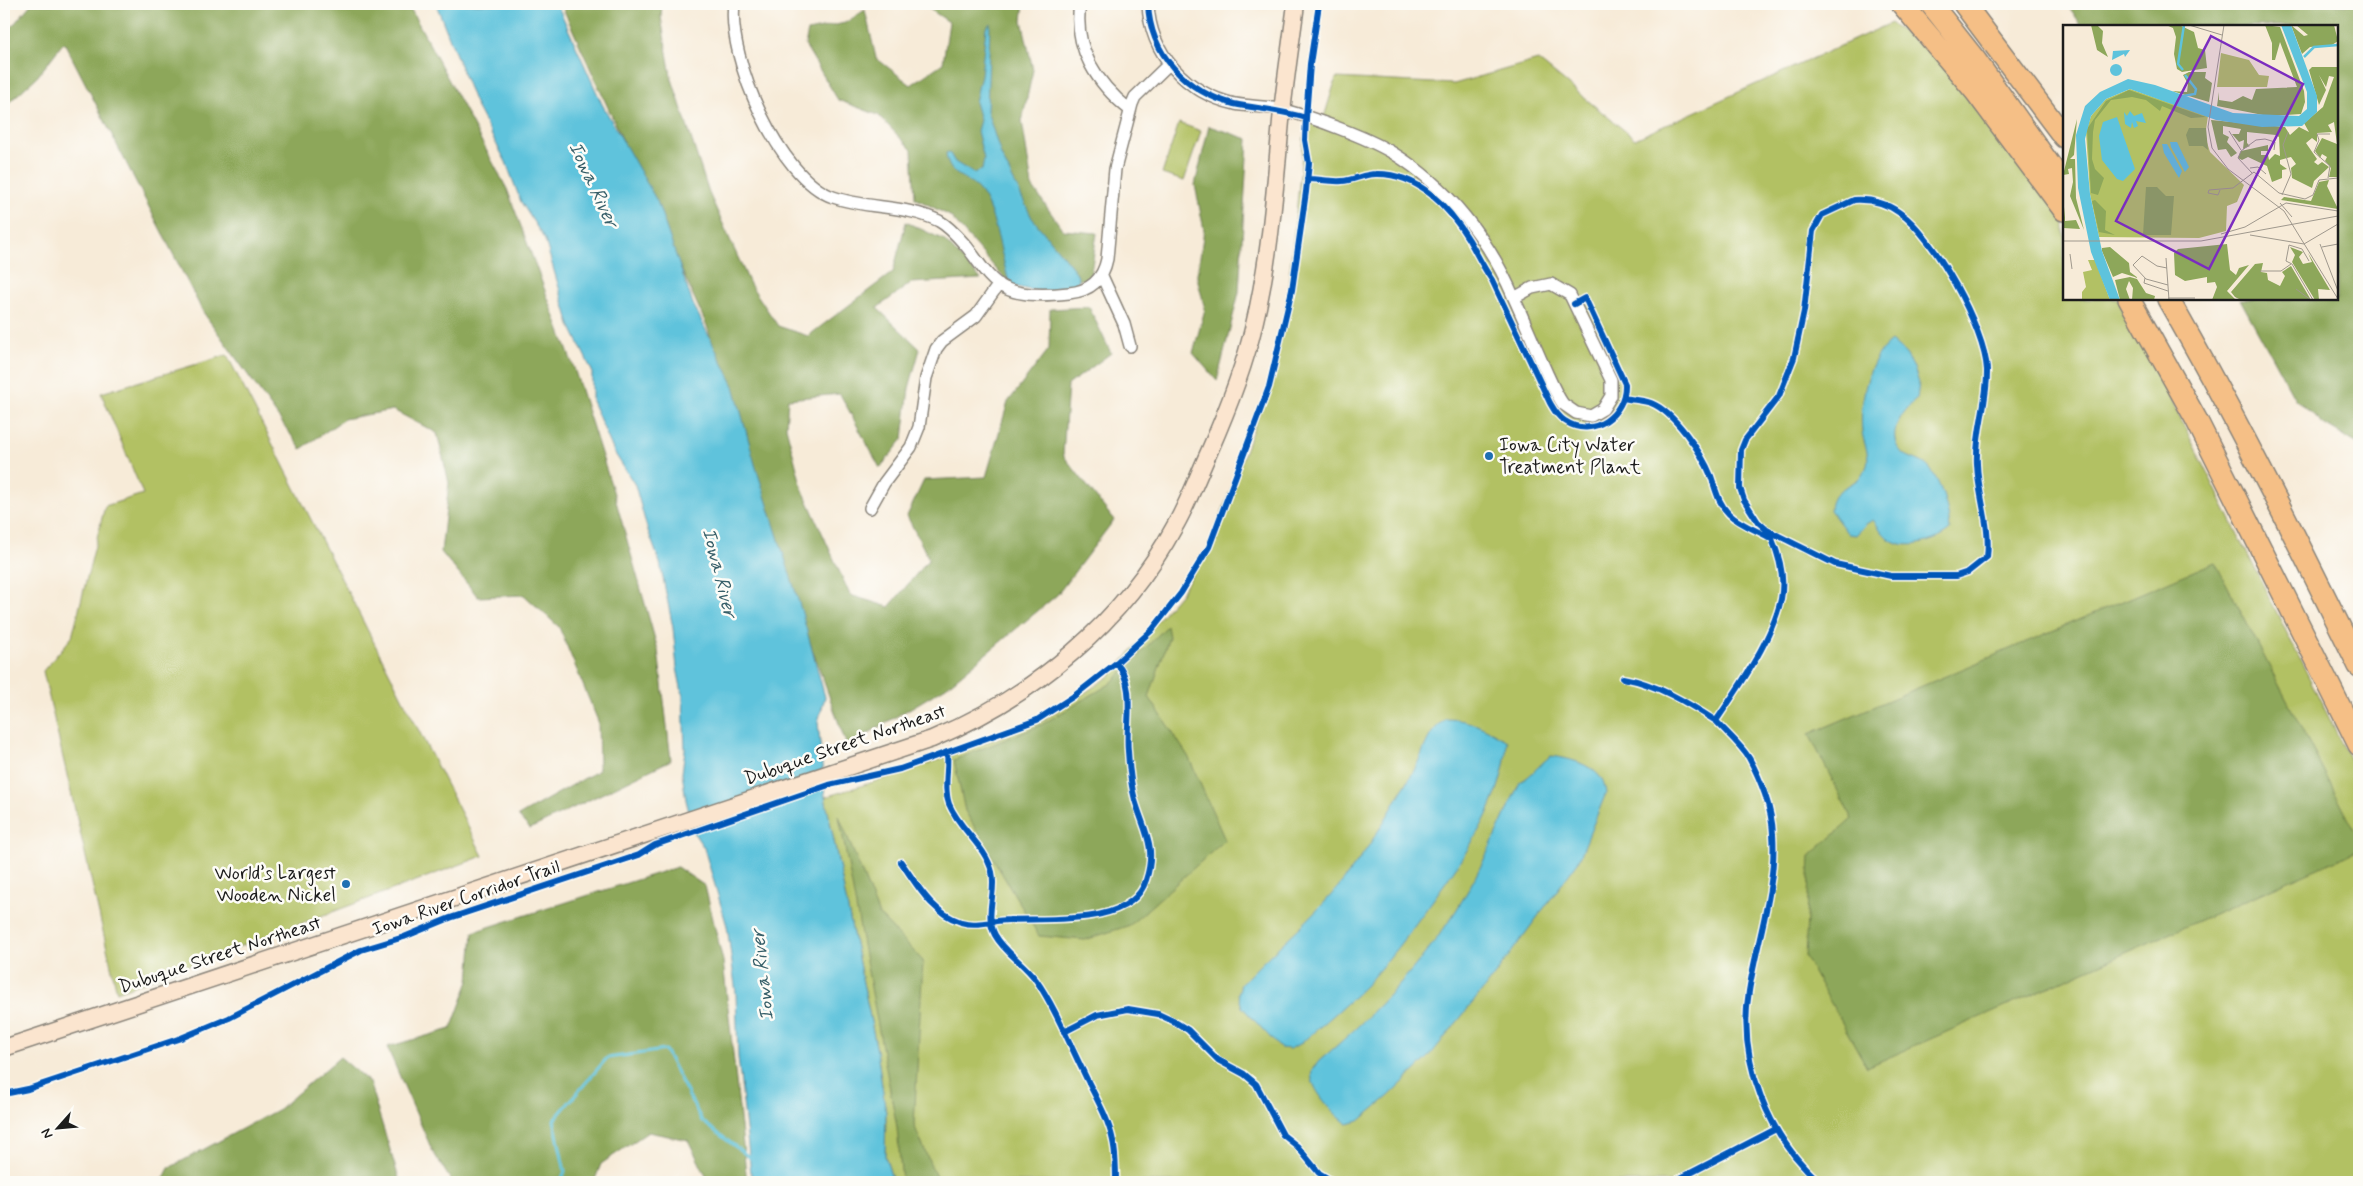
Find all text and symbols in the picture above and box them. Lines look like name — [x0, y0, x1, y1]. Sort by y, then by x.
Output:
inset map — [2063, 25, 2338, 300]
water label: Iowa River — [561, 138, 626, 234]
place label: Iowa City Water Treatment Plant — [1499, 433, 1641, 480]
marker: Iowa City Water Treatment Plant — [1483, 450, 1495, 462]
water label: Iowa River — [695, 525, 744, 623]
street label: Dubuque Street Northeast — [741, 699, 949, 791]
street label: Iowa River Corridor Trail — [369, 854, 563, 942]
place label: World’s Largest Wooden Nickel — [215, 861, 336, 908]
marker: World’s Largest Wooden Nickel — [340, 878, 352, 890]
street label: Dubuque Street Northeast — [116, 910, 324, 1000]
water label: Iowa River — [745, 926, 781, 1022]
north arrow — [32, 1104, 82, 1154]
text: N — [37, 1125, 57, 1142]

